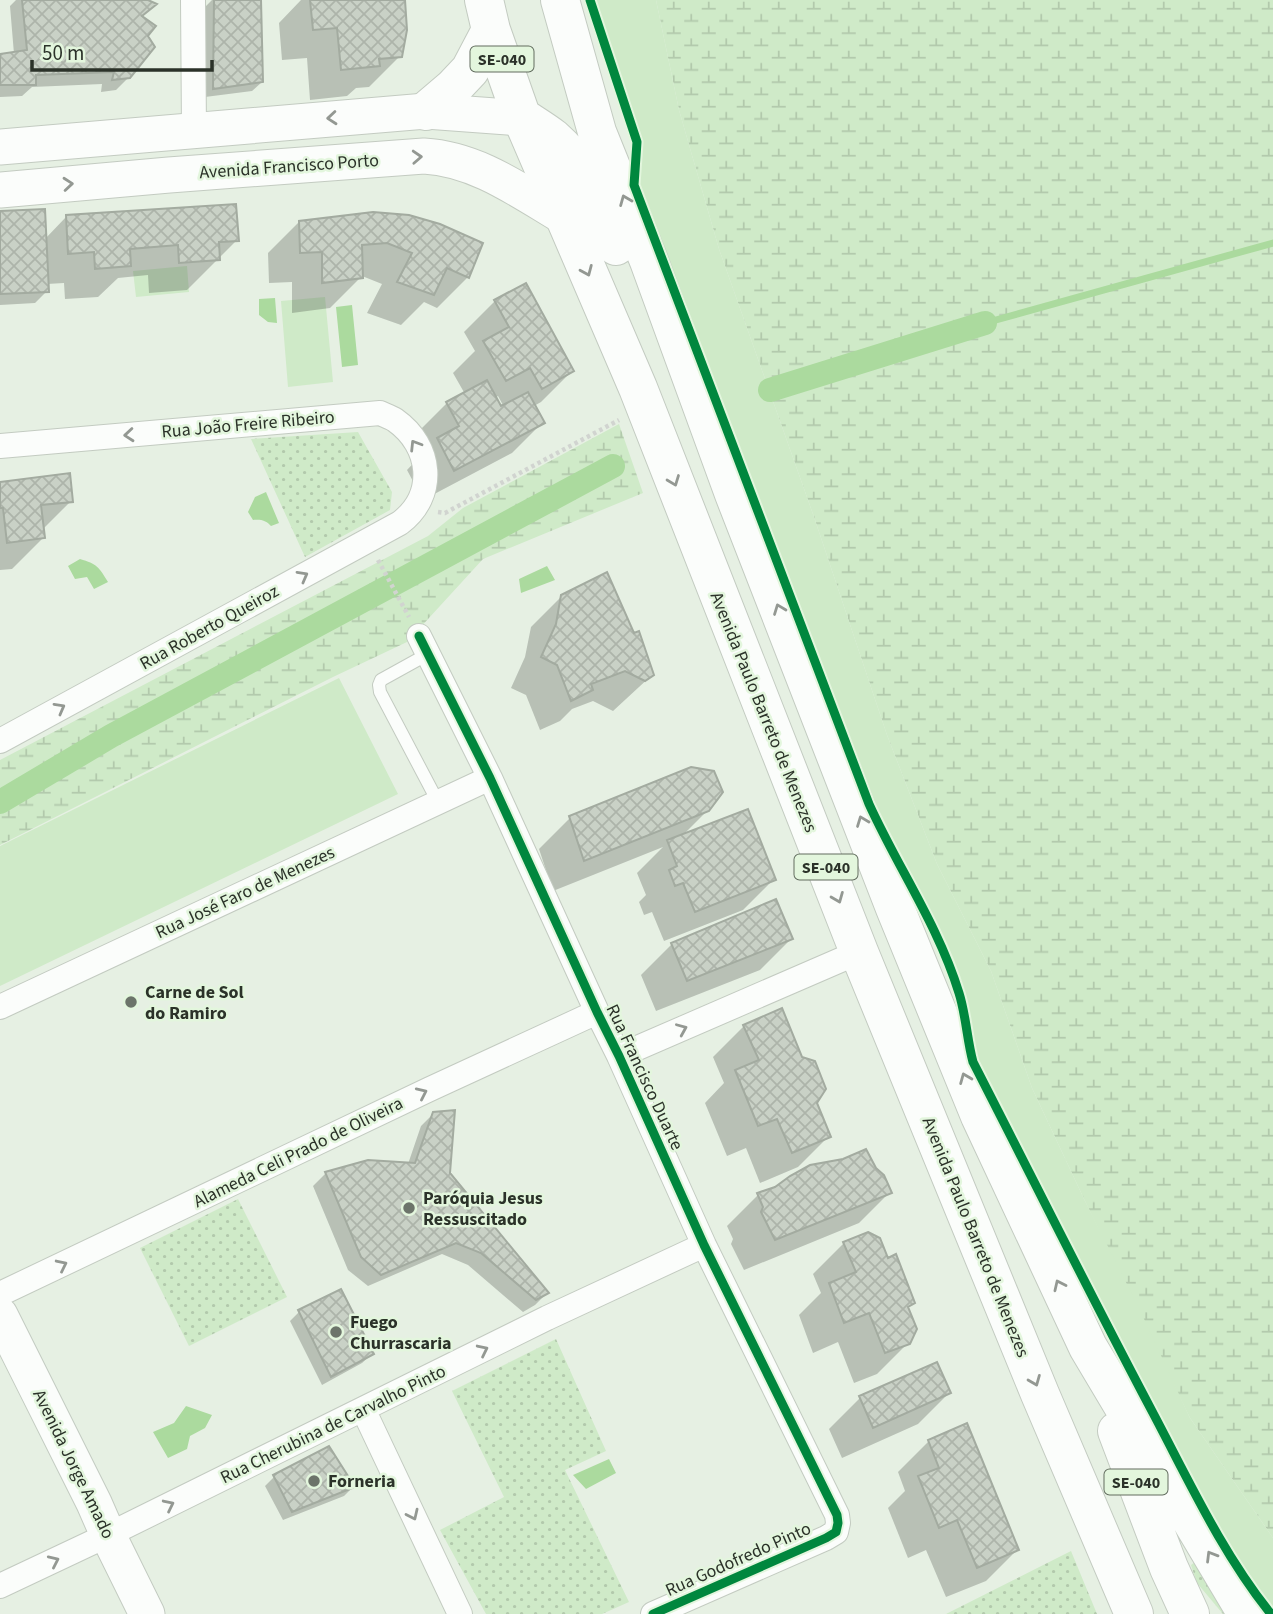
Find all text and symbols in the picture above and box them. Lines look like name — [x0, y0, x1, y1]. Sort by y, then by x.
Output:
scale bar — [32, 28, 212, 72]
text: 50 m — [42, 38, 84, 68]
road number: SE-040 — [470, 46, 534, 72]
one-way arrow — [326, 111, 338, 126]
street label: Avenida Francisco Porto — [198, 148, 380, 185]
one-way arrow — [412, 149, 423, 164]
one-way arrow — [63, 177, 74, 192]
one-way arrow — [619, 195, 633, 207]
one-way arrow — [579, 264, 593, 276]
street label: Rua João Freire Ribeiro — [160, 404, 336, 445]
one-way arrow — [123, 427, 134, 442]
one-way arrow — [411, 440, 424, 453]
one-way arrow — [665, 475, 679, 487]
one-way arrow — [296, 571, 308, 584]
street label: Rua Roberto Queiroz — [135, 579, 284, 676]
street label: Avenida Paulo Barreto de Menezes — [704, 588, 823, 836]
one-way arrow — [773, 604, 787, 616]
one-way arrow — [53, 703, 65, 716]
one-way arrow — [856, 816, 870, 828]
street label: Rua José Faro de Menezes — [151, 840, 339, 945]
road number: SE-040 — [794, 854, 858, 880]
one-way arrow — [829, 891, 843, 903]
place label: Carne de Sol do Ramiro — [145, 980, 244, 1026]
marker: Carne de Sol do Ramiro — [123, 994, 139, 1010]
street label: Rua Francisco Duarte — [600, 1000, 689, 1154]
one-way arrow — [675, 1023, 687, 1037]
one-way arrow — [959, 1073, 973, 1085]
one-way arrow — [415, 1087, 427, 1101]
street label: Alameda Celi Prado de Oliveira — [189, 1091, 407, 1214]
street label: Avenida Paulo Barreto de Menezes — [916, 1113, 1035, 1361]
place label: Paróquia Jesus Ressuscitado — [423, 1186, 543, 1232]
marker: Paróquia Jesus Ressuscitado — [401, 1200, 417, 1216]
one-way arrow — [55, 1259, 67, 1273]
one-way arrow — [1053, 1280, 1067, 1292]
place label: Fuego Churrascaria — [350, 1310, 452, 1356]
marker: Fuego Churrascaria — [328, 1324, 344, 1340]
one-way arrow — [476, 1344, 488, 1358]
street label: Rua Cherubina de Carvalho Pinto — [216, 1359, 450, 1490]
one-way arrow — [1027, 1374, 1041, 1386]
street label: Avenida Jorge Amado — [27, 1385, 121, 1543]
place label: Forneria — [328, 1469, 396, 1494]
road number: SE-040 — [1104, 1470, 1168, 1494]
marker: Forneria — [306, 1473, 322, 1489]
one-way arrow — [162, 1500, 174, 1514]
one-way arrow — [405, 1508, 419, 1520]
street label: Rua Godofredo Pinto — [661, 1516, 815, 1603]
one-way arrow — [1207, 1550, 1220, 1563]
one-way arrow — [47, 1555, 59, 1569]

